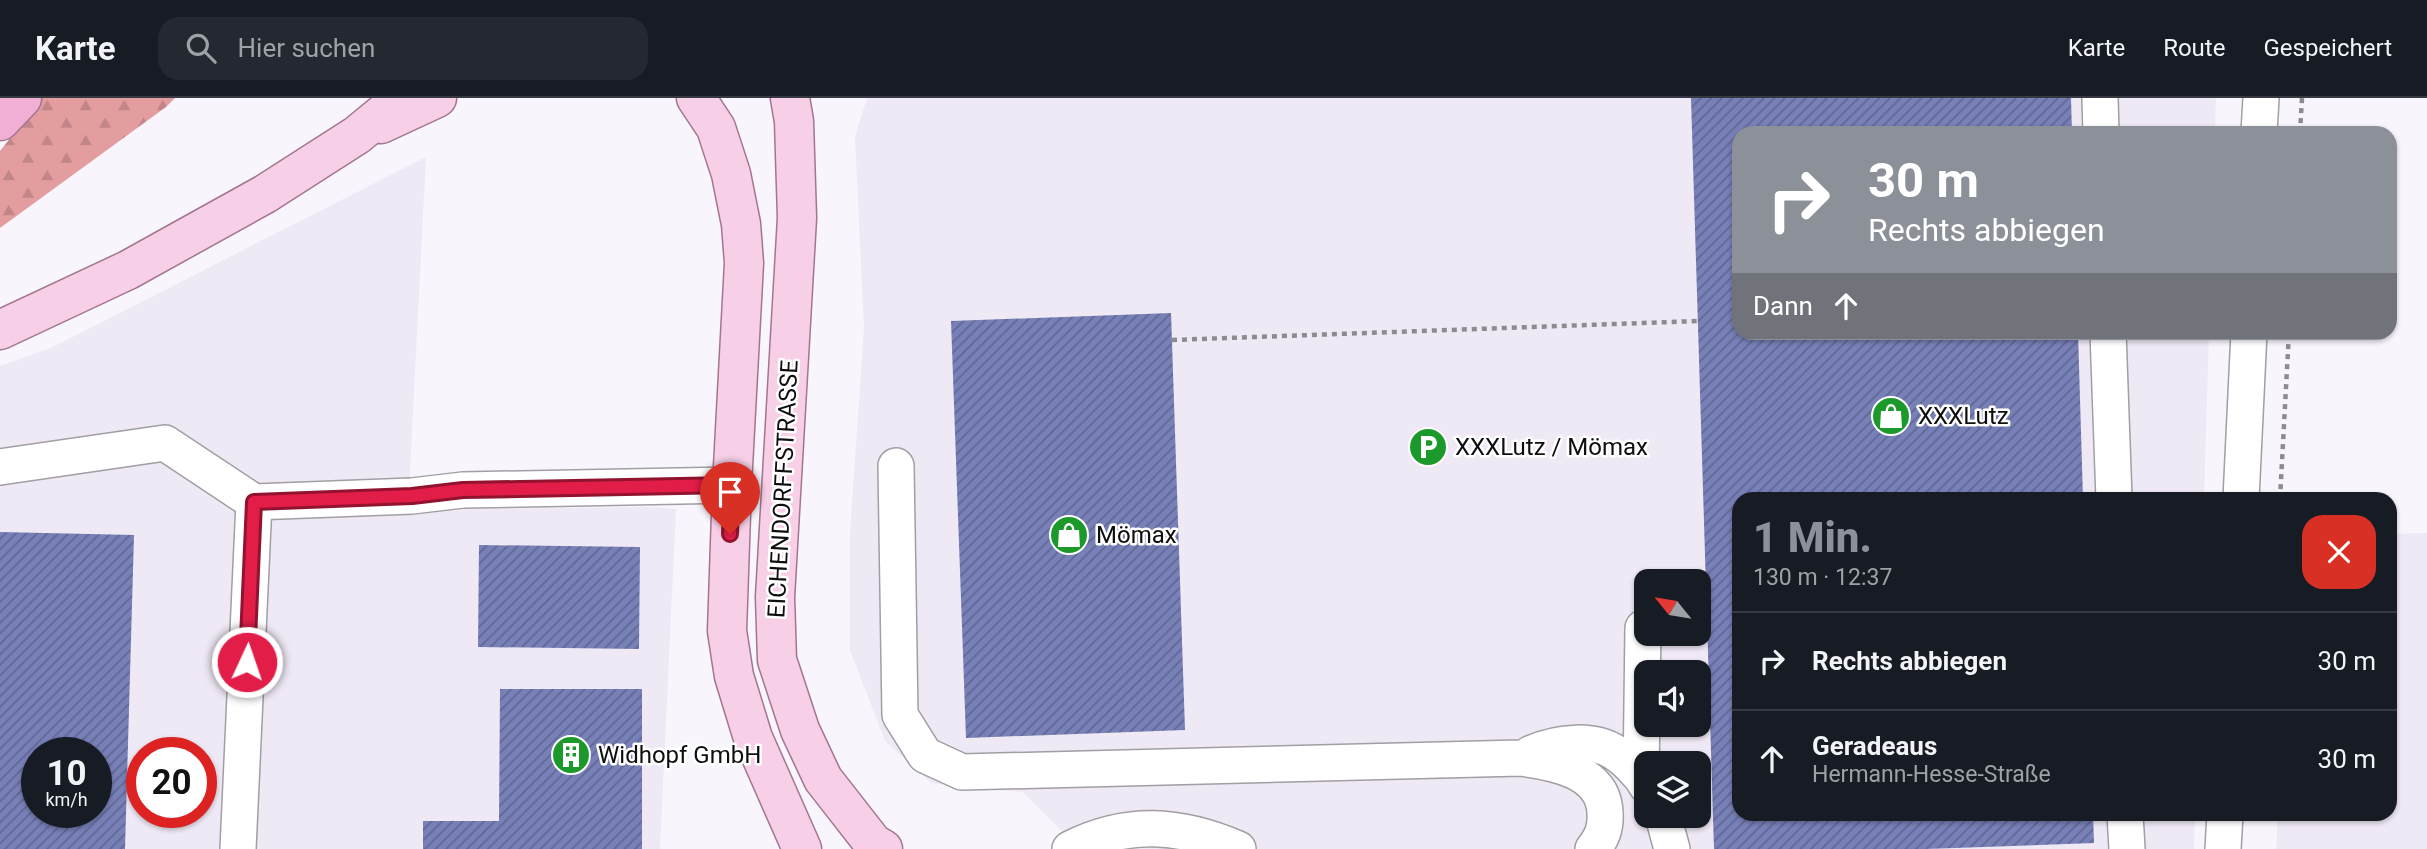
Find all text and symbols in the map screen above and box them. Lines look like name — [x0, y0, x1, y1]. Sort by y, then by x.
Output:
search box — [158, 17, 648, 80]
text: Karte — [35, 29, 116, 68]
icon: search — [182, 29, 220, 67]
text: Hier suchen — [238, 33, 375, 63]
text: Karte — [2068, 34, 2125, 62]
text: Route — [2163, 34, 2225, 62]
text: Gespeichert — [2263, 34, 2392, 62]
text: 30 m — [1868, 152, 1979, 209]
icon: right — [1753, 154, 1844, 245]
text: Rechts abbiegen — [1868, 211, 2105, 249]
icon: ahead — [1827, 287, 1865, 325]
text: Dann — [1753, 291, 1813, 321]
street label: EICHENDORFFSTRASSE — [762, 359, 804, 619]
shop icon: XXXLutz — [1870, 395, 1912, 437]
place label: XXXLutz — [1918, 402, 2009, 430]
parking icon: XXXLutz / Mömax — [1407, 426, 1449, 468]
place label: XXXLutz / Mömax — [1455, 433, 1648, 461]
pin — [700, 462, 760, 534]
icon: arrive — [711, 473, 749, 511]
text: 1 Min. — [1753, 513, 1872, 562]
shop icon: Mömax — [1048, 514, 1090, 556]
button: close — [2302, 515, 2376, 589]
place label: Mömax — [1096, 521, 1177, 549]
text: 130 m · 12:37 — [1753, 564, 1892, 591]
north arrow — [1634, 569, 1712, 646]
map controls — [1634, 569, 1711, 828]
position arrow — [210, 625, 284, 699]
icon: right — [1753, 642, 1791, 680]
text: Rechts abbiegen — [1812, 646, 2007, 676]
text: 30 m — [2318, 646, 2376, 676]
button: sound — [1634, 660, 1711, 737]
text: Geradeaus — [1812, 731, 1937, 761]
building icon: Widhopf GmbH — [550, 734, 592, 776]
speed limit sign: 20 — [126, 737, 217, 828]
icon: ahead — [1753, 740, 1791, 778]
place label: Widhopf GmbH — [598, 741, 761, 769]
text: 30 m — [2318, 744, 2376, 774]
button: layers — [1634, 751, 1711, 828]
text: 10 — [46, 753, 87, 794]
text: Hermann-Hesse-Straße — [1812, 761, 2051, 788]
text: km/h — [45, 789, 88, 810]

